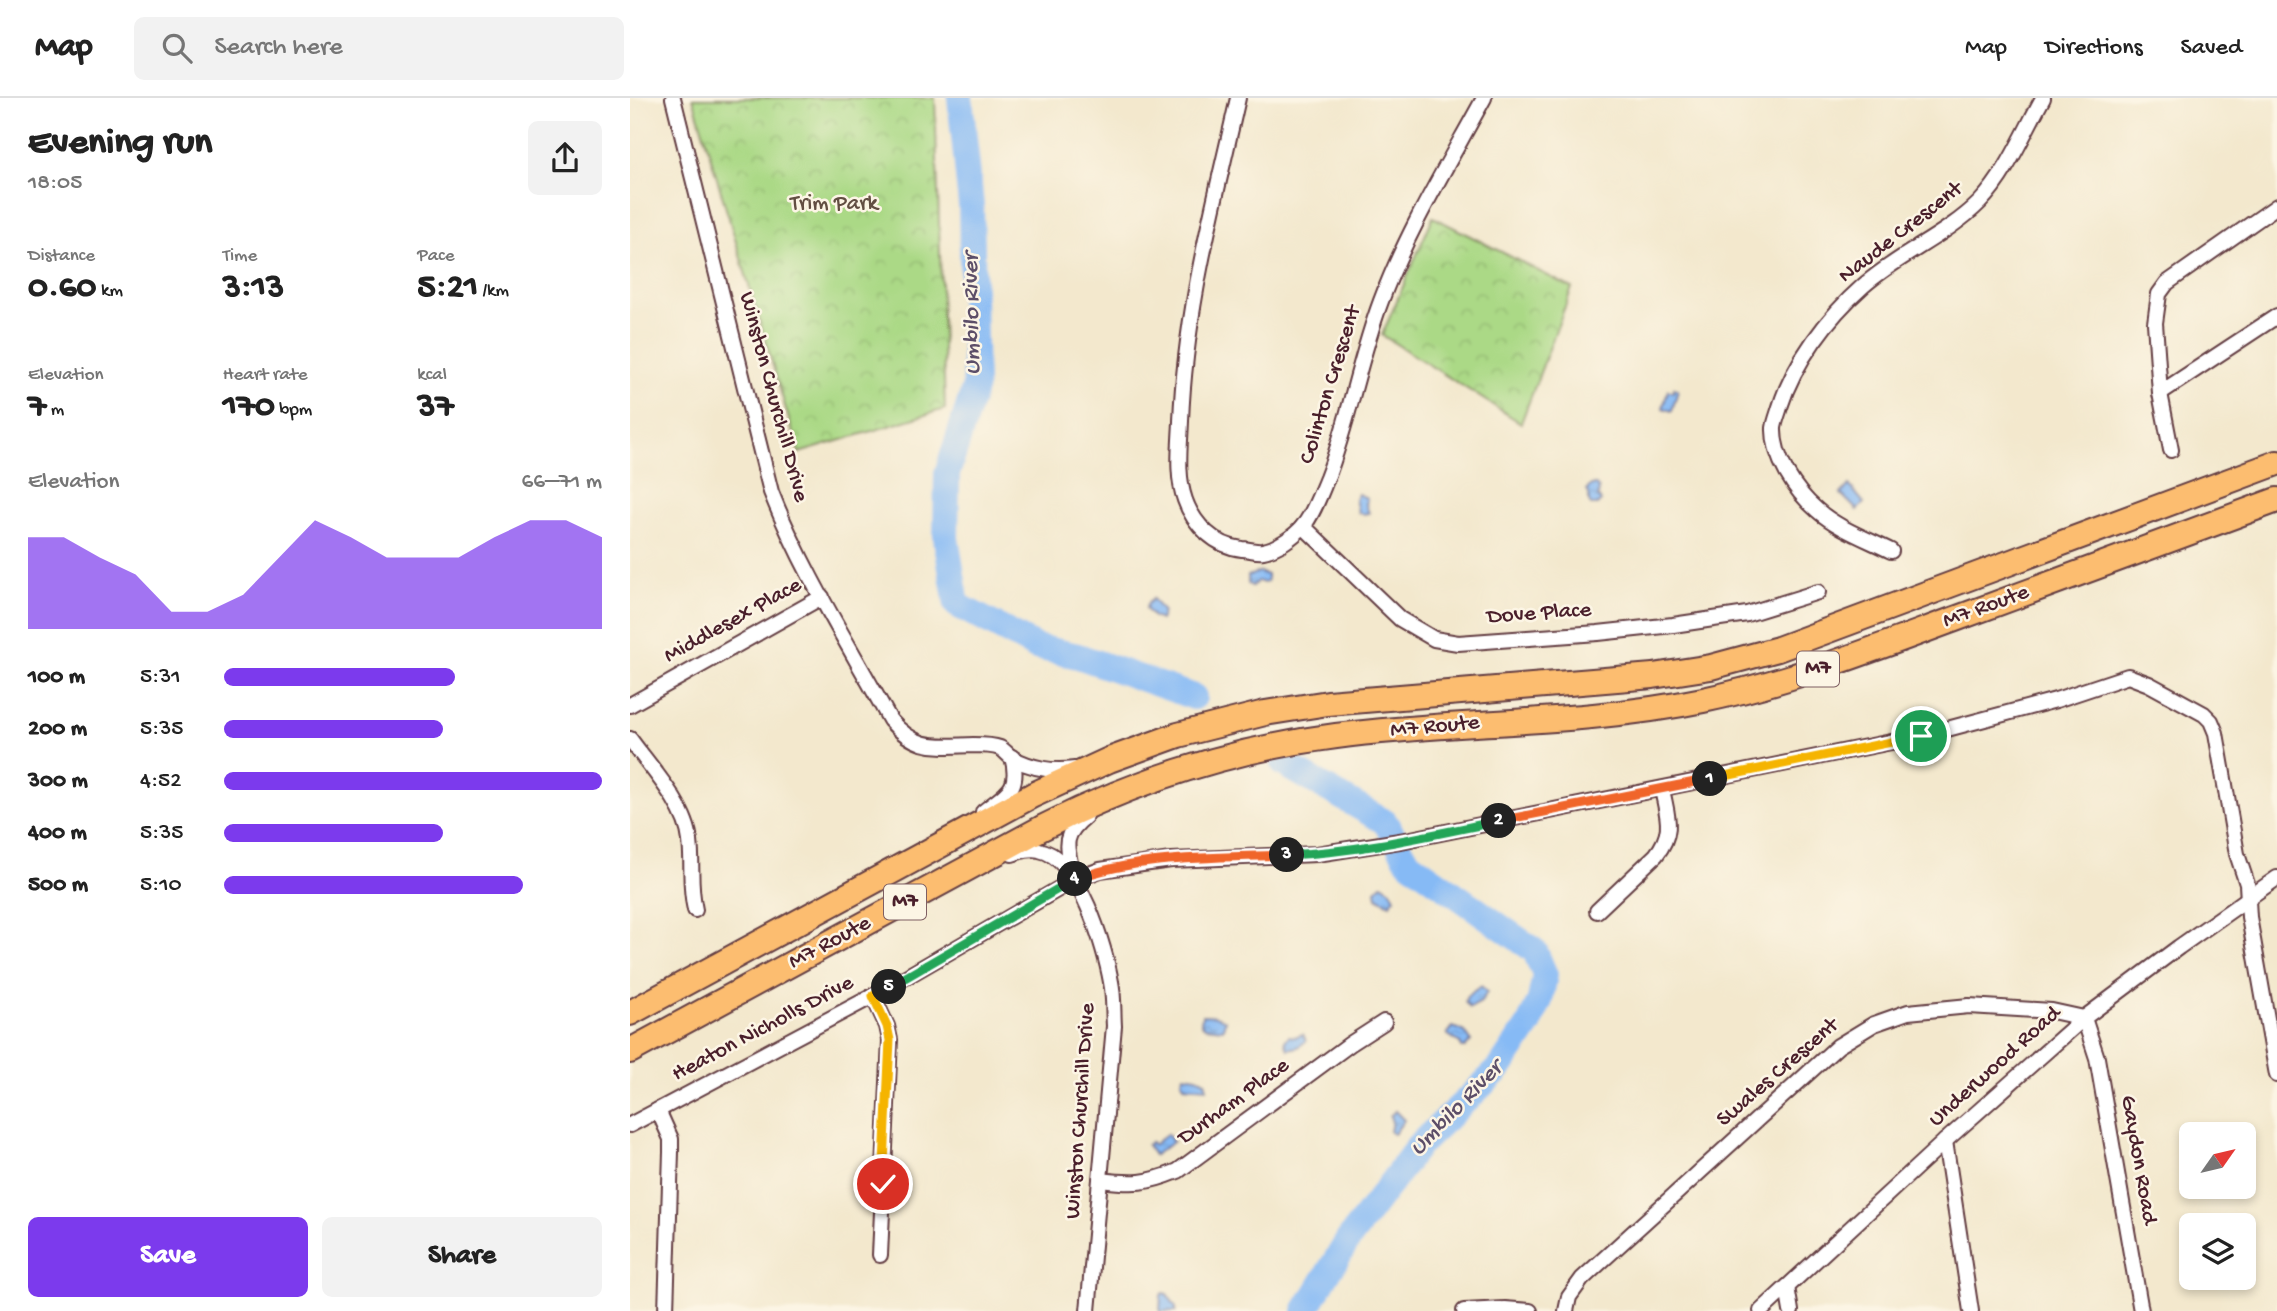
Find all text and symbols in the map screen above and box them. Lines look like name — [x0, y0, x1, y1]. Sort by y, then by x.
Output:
search box — [134, 17, 624, 80]
text: Map — [35, 29, 92, 67]
icon: search — [158, 29, 196, 67]
text: Search here — [214, 33, 343, 64]
text: Map — [1965, 34, 2007, 63]
text: Directions — [2045, 34, 2143, 63]
text: Saved — [2181, 34, 2242, 63]
button: share — [528, 121, 602, 195]
text: Evening run — [28, 122, 212, 166]
text: 18:05 — [28, 170, 82, 197]
street label: Naude Crescent — [1833, 175, 1970, 290]
park label: Trim Park — [788, 191, 881, 218]
text: Distance — [28, 245, 95, 268]
text: Time — [223, 245, 257, 268]
text: Pace — [417, 245, 455, 268]
water label: Umbilo River — [957, 249, 989, 375]
text: 0.60 — [28, 268, 96, 309]
text: 3:13 — [223, 268, 284, 309]
text: 5:21 — [417, 268, 478, 309]
text: km — [96, 280, 123, 303]
text: /km — [478, 280, 509, 303]
street label: Winston Churchill Drive — [732, 289, 814, 506]
street label: Colinton Crescent — [1294, 301, 1368, 467]
text: Elevation — [28, 364, 104, 387]
text: Heart rate — [223, 364, 308, 387]
text: kcal — [417, 364, 447, 387]
text: 7 — [28, 387, 46, 428]
text: 170 — [223, 387, 275, 428]
text: 37 — [417, 387, 454, 428]
text: m — [46, 399, 64, 422]
text: bpm — [275, 399, 312, 422]
text: Elevation — [28, 469, 119, 496]
text: 66–71 m — [522, 469, 602, 496]
street label: Middlesex Place — [660, 572, 807, 670]
street label: M7 Route — [1939, 579, 2034, 635]
street label: Dove Place — [1484, 597, 1593, 631]
road number: M7 — [1797, 652, 1839, 686]
text: 100 m — [28, 664, 85, 691]
text: 5:31 — [140, 664, 181, 691]
pin — [1891, 706, 1951, 766]
street label: M7 Route — [1389, 710, 1482, 744]
text: 200 m — [28, 716, 87, 743]
text: 5:35 — [140, 716, 183, 743]
icon: arrive — [1902, 717, 1940, 755]
pin: 1 — [1692, 762, 1728, 796]
text: 1 — [1706, 767, 1713, 790]
text: 300 m — [28, 768, 88, 795]
text: 4:52 — [140, 768, 181, 795]
pin: 2 — [1482, 804, 1516, 838]
text: 2 — [1494, 809, 1503, 832]
text: 400 m — [28, 820, 87, 847]
text: 5:35 — [140, 820, 183, 847]
pin: 3 — [1270, 838, 1304, 872]
text: 3 — [1282, 843, 1291, 866]
pin: 4 — [1058, 862, 1092, 896]
text: 4 — [1070, 867, 1079, 890]
text: 500 m — [28, 872, 88, 899]
text: 5:10 — [140, 872, 182, 899]
road number: M7 — [884, 884, 926, 920]
street label: M7 Route — [784, 910, 877, 976]
street label: Heaton Nicholls Drive — [668, 969, 859, 1088]
pin: 5 — [872, 970, 906, 1004]
text: 5 — [884, 975, 894, 998]
street label: Underwood Road — [1923, 1000, 2068, 1133]
street label: Winston Churchill Drive — [1060, 1001, 1102, 1220]
street label: Swales Crescent — [1711, 1012, 1846, 1133]
street label: Durham Place — [1171, 1052, 1296, 1153]
water label: Umbilo River — [1404, 1052, 1513, 1163]
street label: Gaydon Road — [2113, 1093, 2163, 1228]
north arrow — [2179, 1122, 2256, 1199]
map controls — [2179, 1122, 2256, 1290]
pin — [853, 1154, 913, 1214]
icon: check — [864, 1165, 902, 1203]
button: layers — [2179, 1213, 2256, 1290]
button: Save — [28, 1217, 308, 1297]
button: Share — [322, 1217, 602, 1297]

